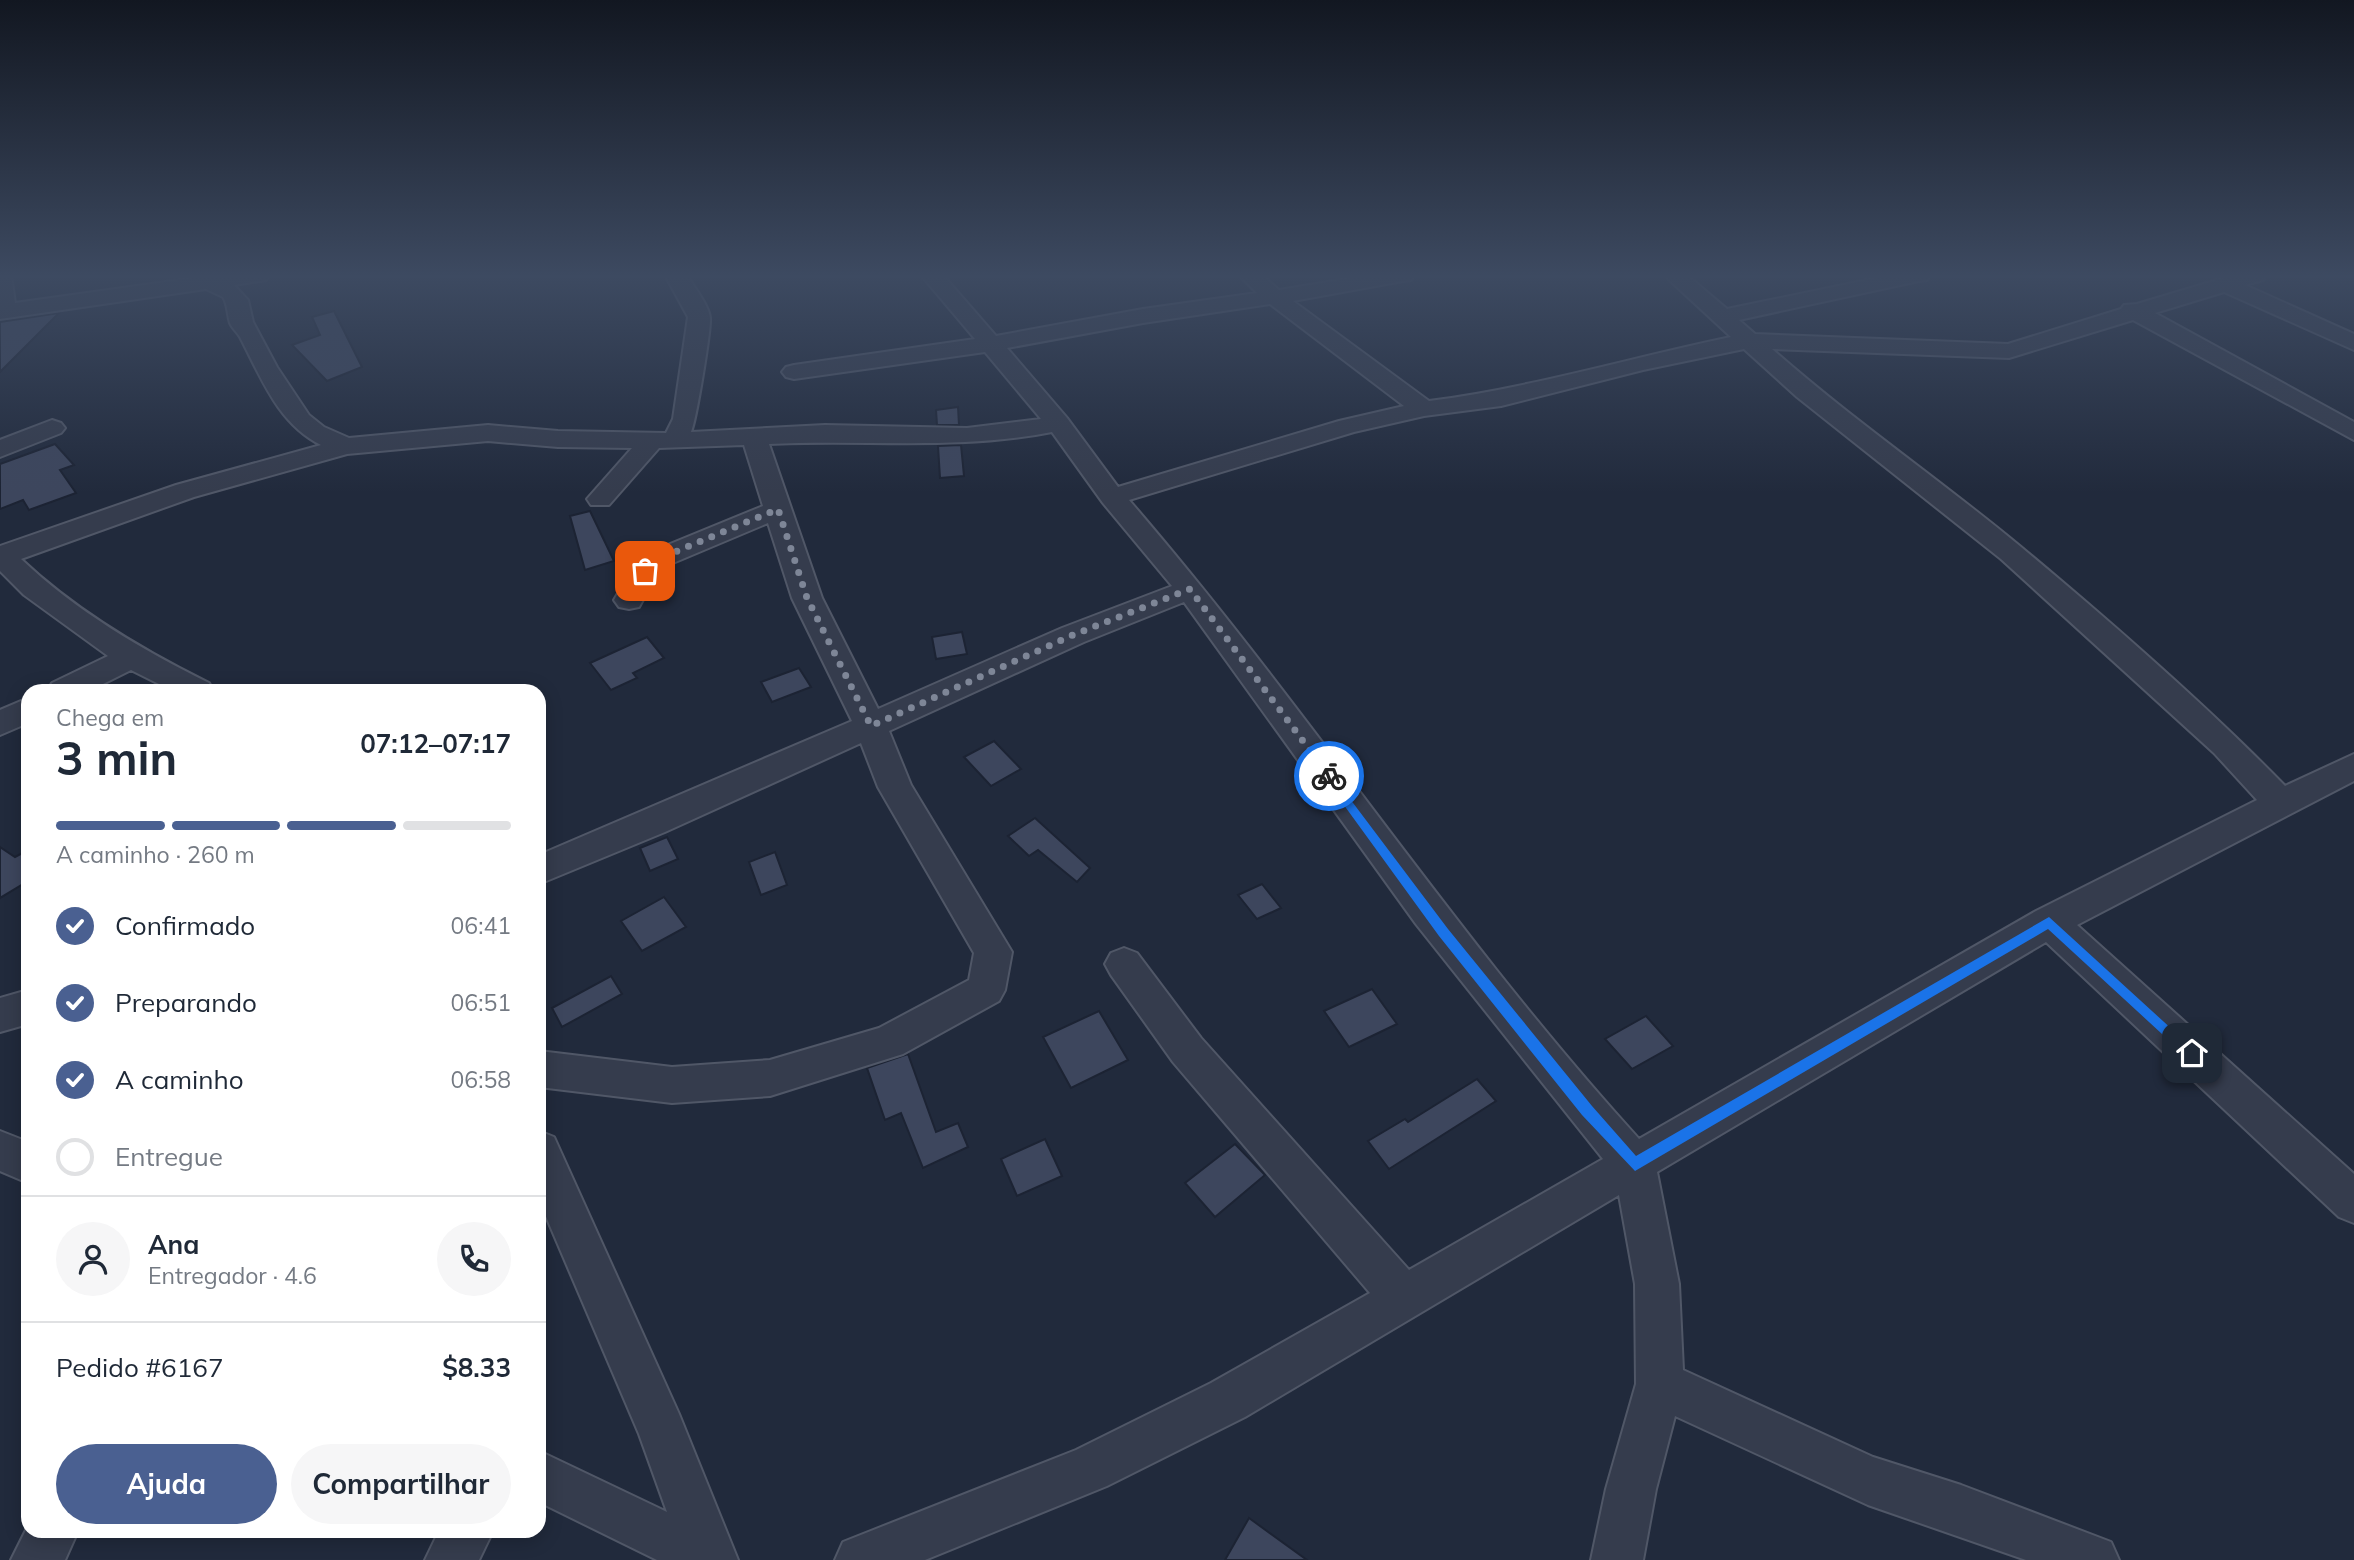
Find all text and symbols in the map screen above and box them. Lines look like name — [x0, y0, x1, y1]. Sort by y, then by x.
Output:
pin — [615, 541, 675, 601]
icon: bag — [626, 552, 664, 590]
text: Chega em — [56, 703, 164, 732]
text: 07:12–07:17 — [360, 727, 511, 760]
text: 3 min — [56, 729, 177, 787]
courier — [1294, 741, 1364, 811]
icon: bike — [1310, 757, 1348, 795]
text: A caminho · 260 m — [56, 840, 255, 869]
icon: check — [56, 907, 94, 945]
text: Confirmado — [115, 909, 255, 942]
text: 06:41 — [451, 911, 511, 940]
icon: check — [56, 984, 94, 1022]
text: Preparando — [115, 986, 257, 1019]
text: 06:51 — [451, 988, 511, 1017]
pin — [2162, 1023, 2222, 1083]
icon: home — [2173, 1034, 2211, 1072]
icon: check — [56, 1061, 94, 1099]
text: A caminho — [115, 1063, 244, 1096]
text: 06:58 — [451, 1065, 511, 1094]
text: Entregue — [115, 1140, 223, 1173]
button: person — [56, 1222, 130, 1296]
button: phone — [437, 1222, 511, 1296]
text: Ana — [148, 1228, 199, 1261]
text: Entregador · 4.6 — [148, 1261, 317, 1290]
text: Pedido #6167 — [56, 1351, 224, 1384]
text: $8.33 — [442, 1351, 511, 1384]
button: Ajuda — [56, 1444, 277, 1524]
button: Compartilhar — [291, 1444, 511, 1524]

